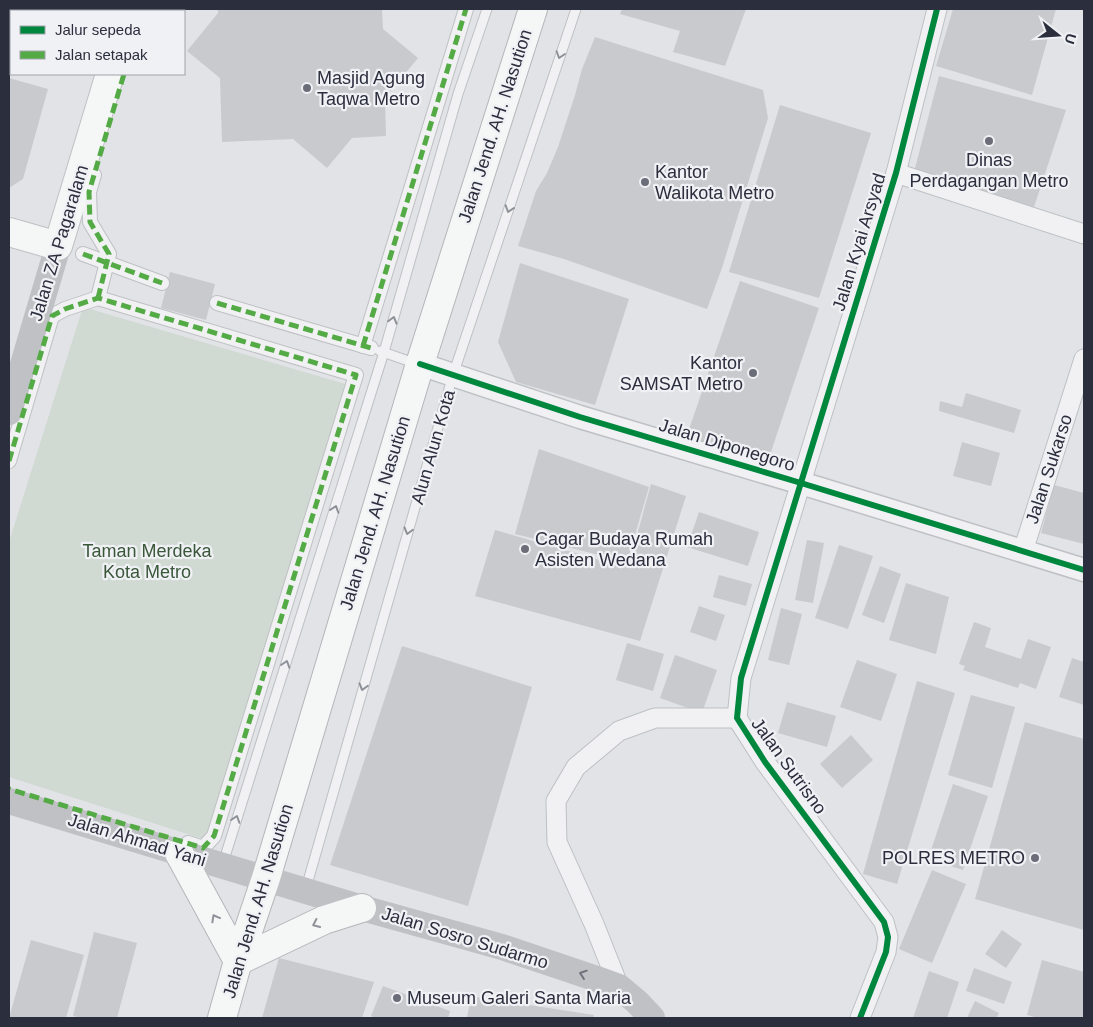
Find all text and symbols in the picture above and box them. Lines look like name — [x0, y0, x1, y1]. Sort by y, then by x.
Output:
legend — [10, 10, 185, 75]
north arrow — [1033, 10, 1083, 60]
text: Jalur sepeda — [55, 21, 142, 38]
street label: Jalan Jend. AH. Nasution — [454, 27, 536, 225]
text: U — [1061, 32, 1080, 46]
text: Jalan setapak — [55, 46, 148, 63]
one-way arrow — [556, 50, 566, 59]
place label: Masjid Agung Taqwa Metro — [317, 68, 425, 109]
marker: Masjid Agung Taqwa Metro — [301, 82, 313, 94]
marker: Dinas Perdagangan Metro — [983, 135, 995, 147]
place label: Dinas Perdagangan Metro — [909, 150, 1069, 191]
place label: Kantor Walikota Metro — [655, 162, 774, 203]
street label: Jalan ZA Pagaralam — [26, 163, 92, 323]
street label: Jalan Kyai Arsyad — [829, 171, 889, 313]
marker: Kantor Walikota Metro — [639, 176, 651, 188]
one-way arrow — [505, 204, 515, 213]
one-way arrow — [388, 317, 398, 325]
place label: Kantor SAMSAT Metro — [620, 353, 743, 394]
marker: Kantor SAMSAT Metro — [747, 367, 759, 379]
street label: Alun Alun Kota — [407, 387, 459, 507]
street label: Jalan Sukarso — [1022, 412, 1076, 526]
street label: Jalan Jend. AH. Nasution — [336, 413, 414, 613]
street label: Jalan Diponegoro — [657, 415, 797, 475]
one-way arrow — [329, 505, 339, 514]
one-way arrow — [404, 527, 414, 535]
place label: Cagar Budaya Rumah Asisten Wedana — [535, 529, 713, 570]
park label: Taman Merdeka Kota Metro — [82, 541, 213, 582]
marker: Cagar Budaya Rumah Asisten Wedana — [519, 543, 531, 555]
one-way arrow — [280, 660, 290, 668]
one-way arrow — [359, 683, 369, 691]
street label: Jalan Sutrisno — [747, 714, 831, 818]
street label: Jalan Jend. AH. Nasution — [219, 801, 297, 1001]
street label: Jalan Ahmad Yani — [65, 809, 209, 871]
one-way arrow — [231, 815, 241, 823]
place label: POLRES METRO — [882, 848, 1025, 868]
marker: POLRES METRO — [1029, 852, 1041, 864]
street label: Jalan Sosro Sudarmo — [379, 903, 551, 973]
one-way arrow — [211, 914, 221, 923]
one-way arrow — [312, 918, 321, 928]
one-way arrow — [579, 970, 588, 980]
place label: Museum Galeri Santa Maria — [407, 988, 632, 1008]
marker: Museum Galeri Santa Maria — [391, 992, 403, 1004]

